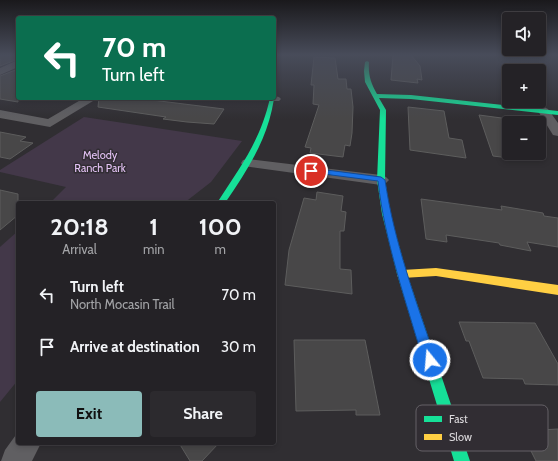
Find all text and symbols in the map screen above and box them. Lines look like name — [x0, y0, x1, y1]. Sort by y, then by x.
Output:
map controls — [502, 12, 546, 160]
button: sound — [502, 12, 546, 56]
text: 70 m — [102, 30, 166, 64]
icon: left — [36, 32, 88, 84]
text: Turn left — [102, 64, 165, 86]
button: + — [502, 64, 546, 108]
button: − — [502, 116, 546, 160]
park label: Melody Ranch Park — [74, 148, 126, 175]
pin — [294, 154, 328, 188]
icon: arrive — [300, 160, 322, 182]
text: 20:18 — [50, 212, 109, 241]
text: 1 — [149, 212, 158, 241]
text: 100 — [199, 212, 242, 241]
text: Arrival — [62, 241, 97, 257]
text: min — [143, 241, 164, 257]
text: m — [215, 241, 226, 257]
text: Turn left — [70, 278, 124, 296]
icon: left — [36, 284, 58, 306]
text: 70 m — [222, 286, 256, 304]
text: North Mocasin Trail — [70, 296, 174, 312]
icon: arrive — [36, 336, 58, 358]
text: Arrive at destination — [70, 338, 200, 356]
text: 30 m — [221, 338, 256, 356]
position arrow — [409, 339, 451, 381]
button: Exit — [36, 391, 142, 437]
button: Share — [150, 391, 256, 437]
legend — [416, 405, 548, 451]
text: Fast — [449, 412, 468, 426]
text: Slow — [449, 430, 472, 444]

